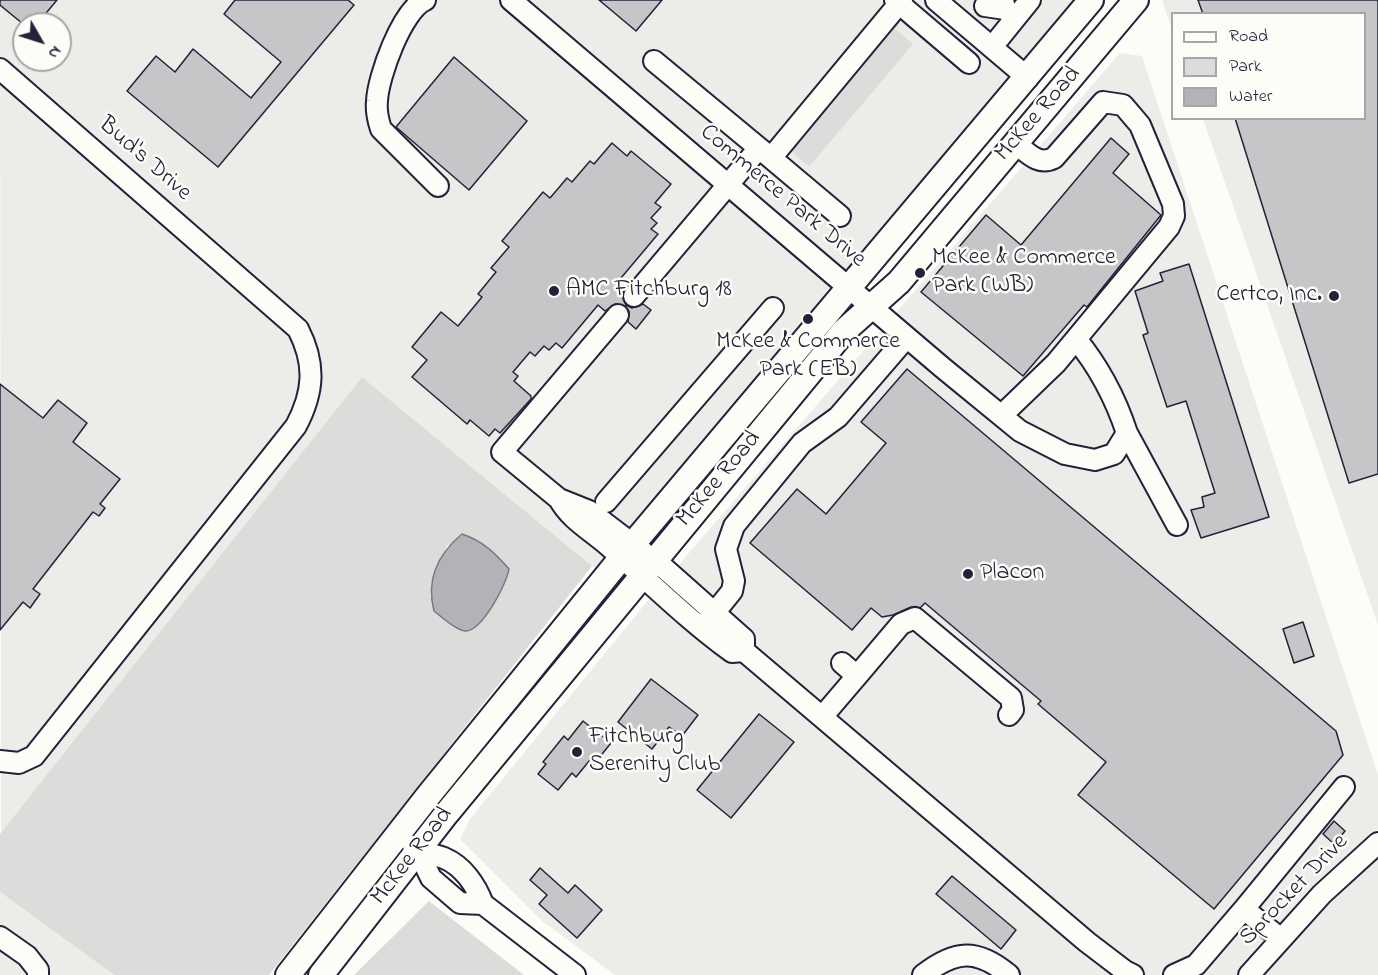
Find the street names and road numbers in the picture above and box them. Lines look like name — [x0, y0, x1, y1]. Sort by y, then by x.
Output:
street label: McKee Road — [990, 62, 1088, 168]
street label: Bud's Drive — [91, 112, 197, 208]
street label: Commerce Park Drive — [693, 119, 871, 275]
street label: McKee Road — [672, 426, 768, 534]
street label: McKee Road — [366, 802, 460, 912]
street label: Sprocket Drive — [1234, 829, 1356, 953]

